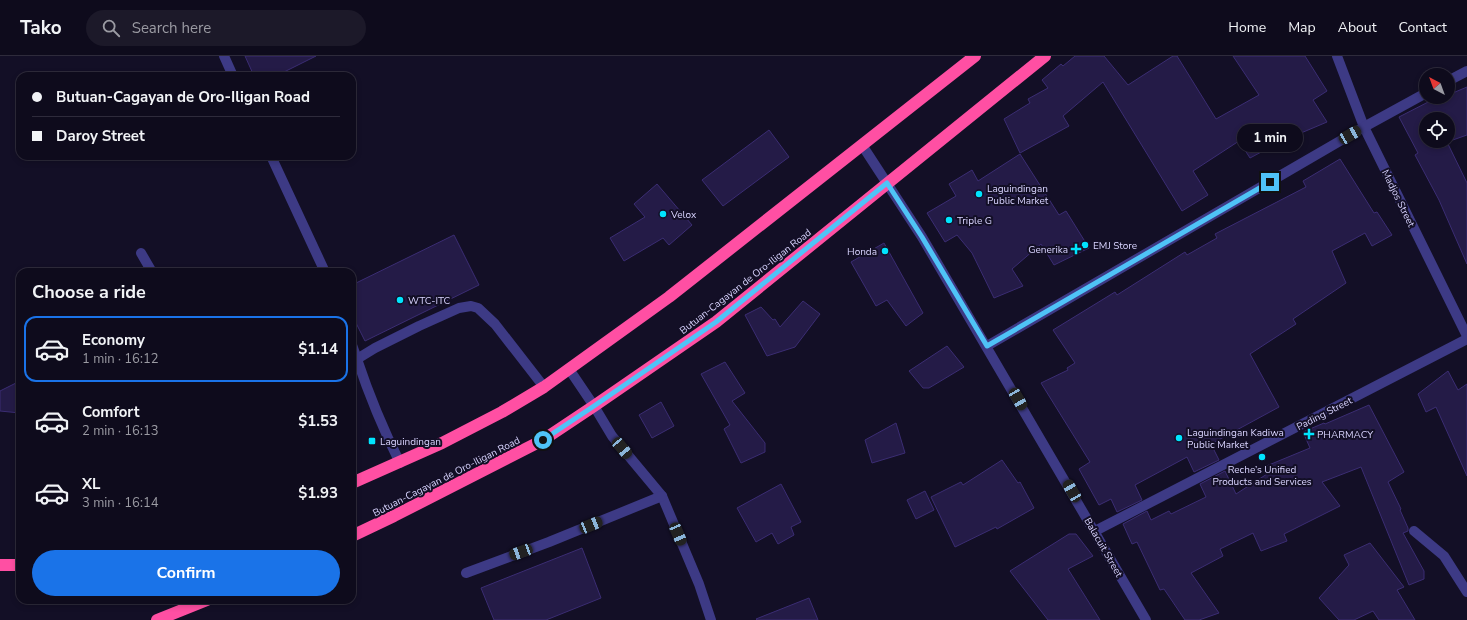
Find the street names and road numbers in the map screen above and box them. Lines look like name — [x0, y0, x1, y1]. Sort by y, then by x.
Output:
street label: Madjos Street — [1378, 167, 1418, 230]
street label: Butuan-Cagayan de Oro-Iligan Road — [677, 226, 815, 338]
street label: Pading Street — [1294, 394, 1355, 434]
street label: Butuan-Cagayan de Oro-Iligan Road — [370, 433, 523, 520]
street label: Balacuit Street — [1081, 515, 1126, 580]

